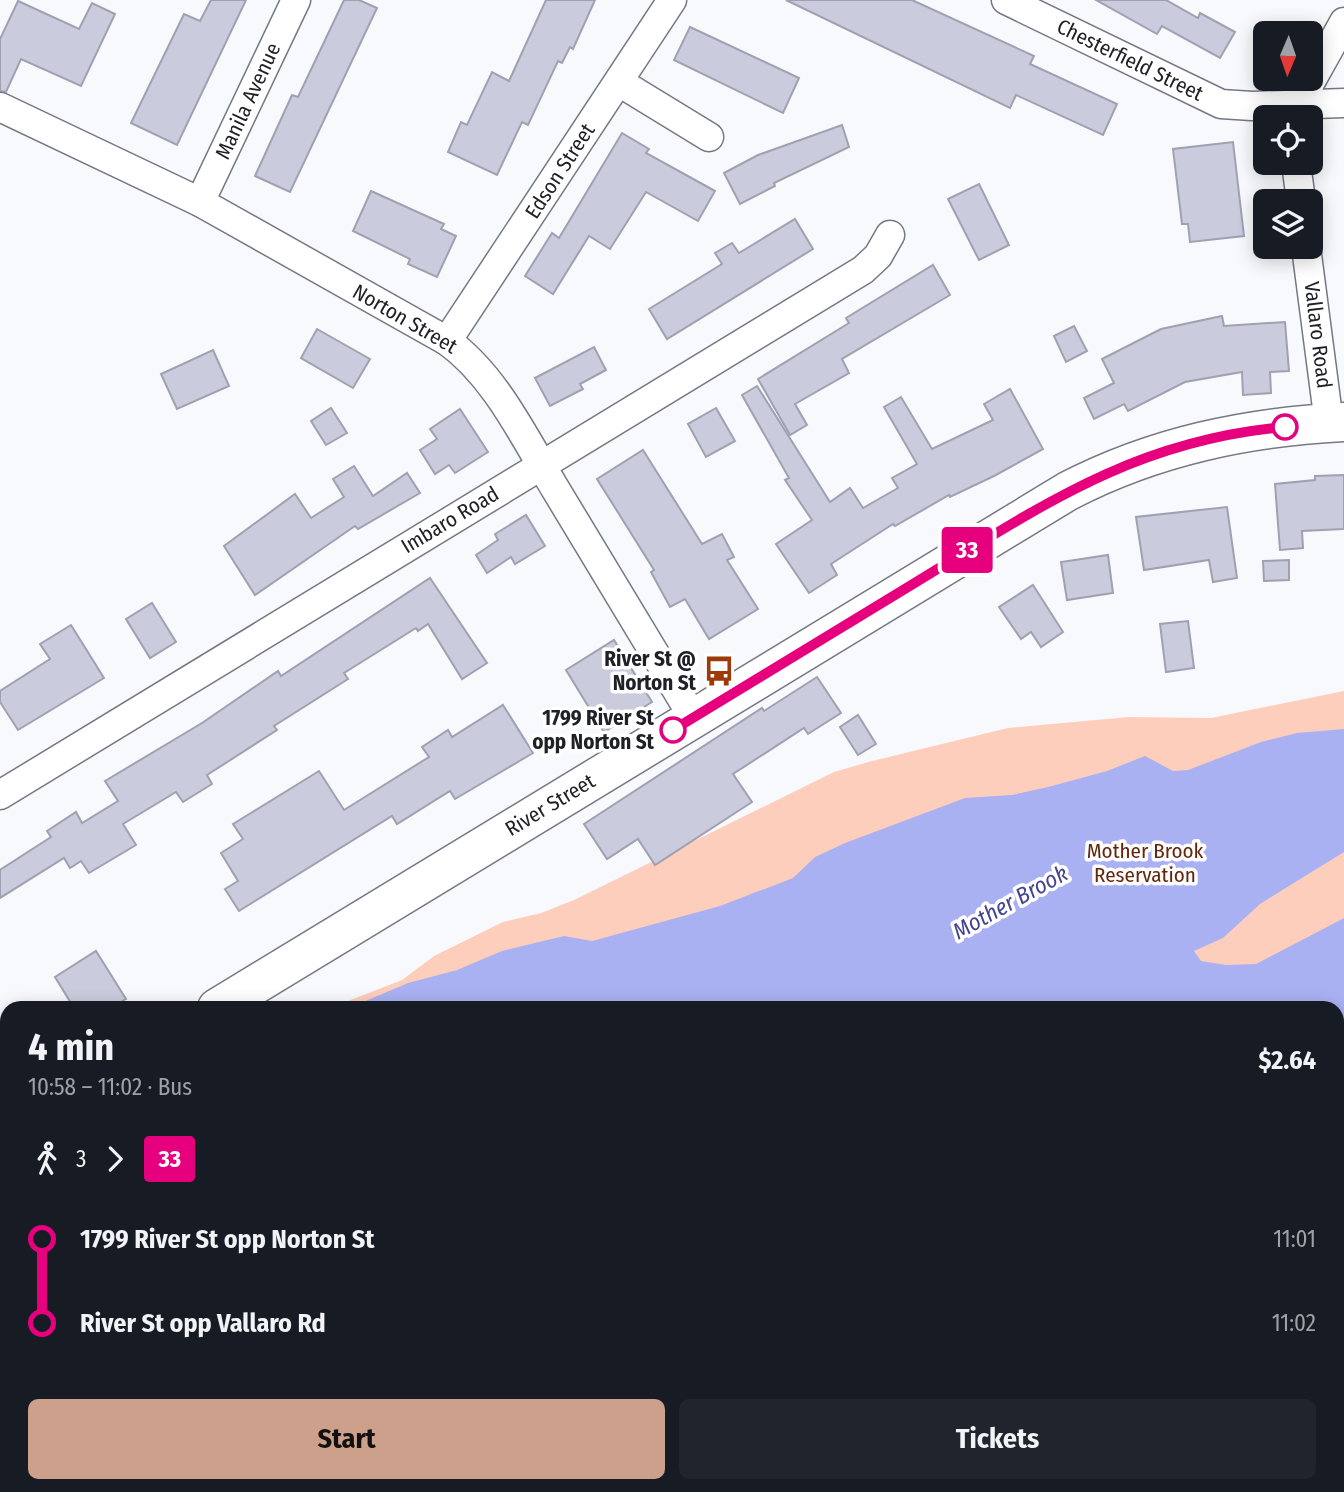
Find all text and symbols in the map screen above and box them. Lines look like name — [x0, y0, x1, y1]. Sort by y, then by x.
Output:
street label: Chesterfield Street — [1053, 13, 1208, 107]
north arrow — [1253, 21, 1323, 91]
map controls — [1253, 21, 1323, 259]
street label: Manila Avenue — [210, 39, 286, 163]
button: locate — [1253, 105, 1323, 175]
street label: Edson Street — [520, 118, 600, 224]
button: layers — [1253, 189, 1323, 259]
street label: Norton Street — [348, 279, 462, 359]
street label: Vallaro Road — [1299, 280, 1337, 390]
unlabelled marker — [1272, 414, 1298, 440]
street label: Imbaro Road — [397, 481, 503, 559]
line badge: 33 — [936, 527, 998, 573]
text: 33 — [956, 536, 978, 564]
place label: River St @ Norton St — [604, 646, 697, 696]
bus stop icon: River St @ Norton St — [702, 654, 736, 688]
place label: 1799 River St opp Norton St — [532, 705, 655, 755]
marker: 1799 River St opp Norton St — [660, 717, 686, 743]
street label: River Street — [500, 768, 600, 842]
park label: Mother Brook Reservation — [1087, 838, 1204, 888]
water label: Mother Brook — [947, 859, 1073, 945]
text: 4 min — [28, 1024, 114, 1070]
text: $2.64 — [1259, 1045, 1316, 1076]
text: 10:58 – 11:02 · Bus — [28, 1073, 192, 1101]
icon: walk — [28, 1140, 66, 1178]
icon: forward — [96, 1140, 134, 1178]
text: 3 — [76, 1145, 86, 1173]
text: 33 — [158, 1145, 181, 1173]
text: 1799 River St opp Norton St — [80, 1224, 374, 1255]
text: 11:01 — [1273, 1225, 1316, 1253]
text: River St opp Vallaro Rd — [80, 1308, 326, 1339]
text: 11:02 — [1272, 1309, 1316, 1337]
button: Start — [28, 1399, 665, 1479]
button: Tickets — [679, 1399, 1316, 1479]

